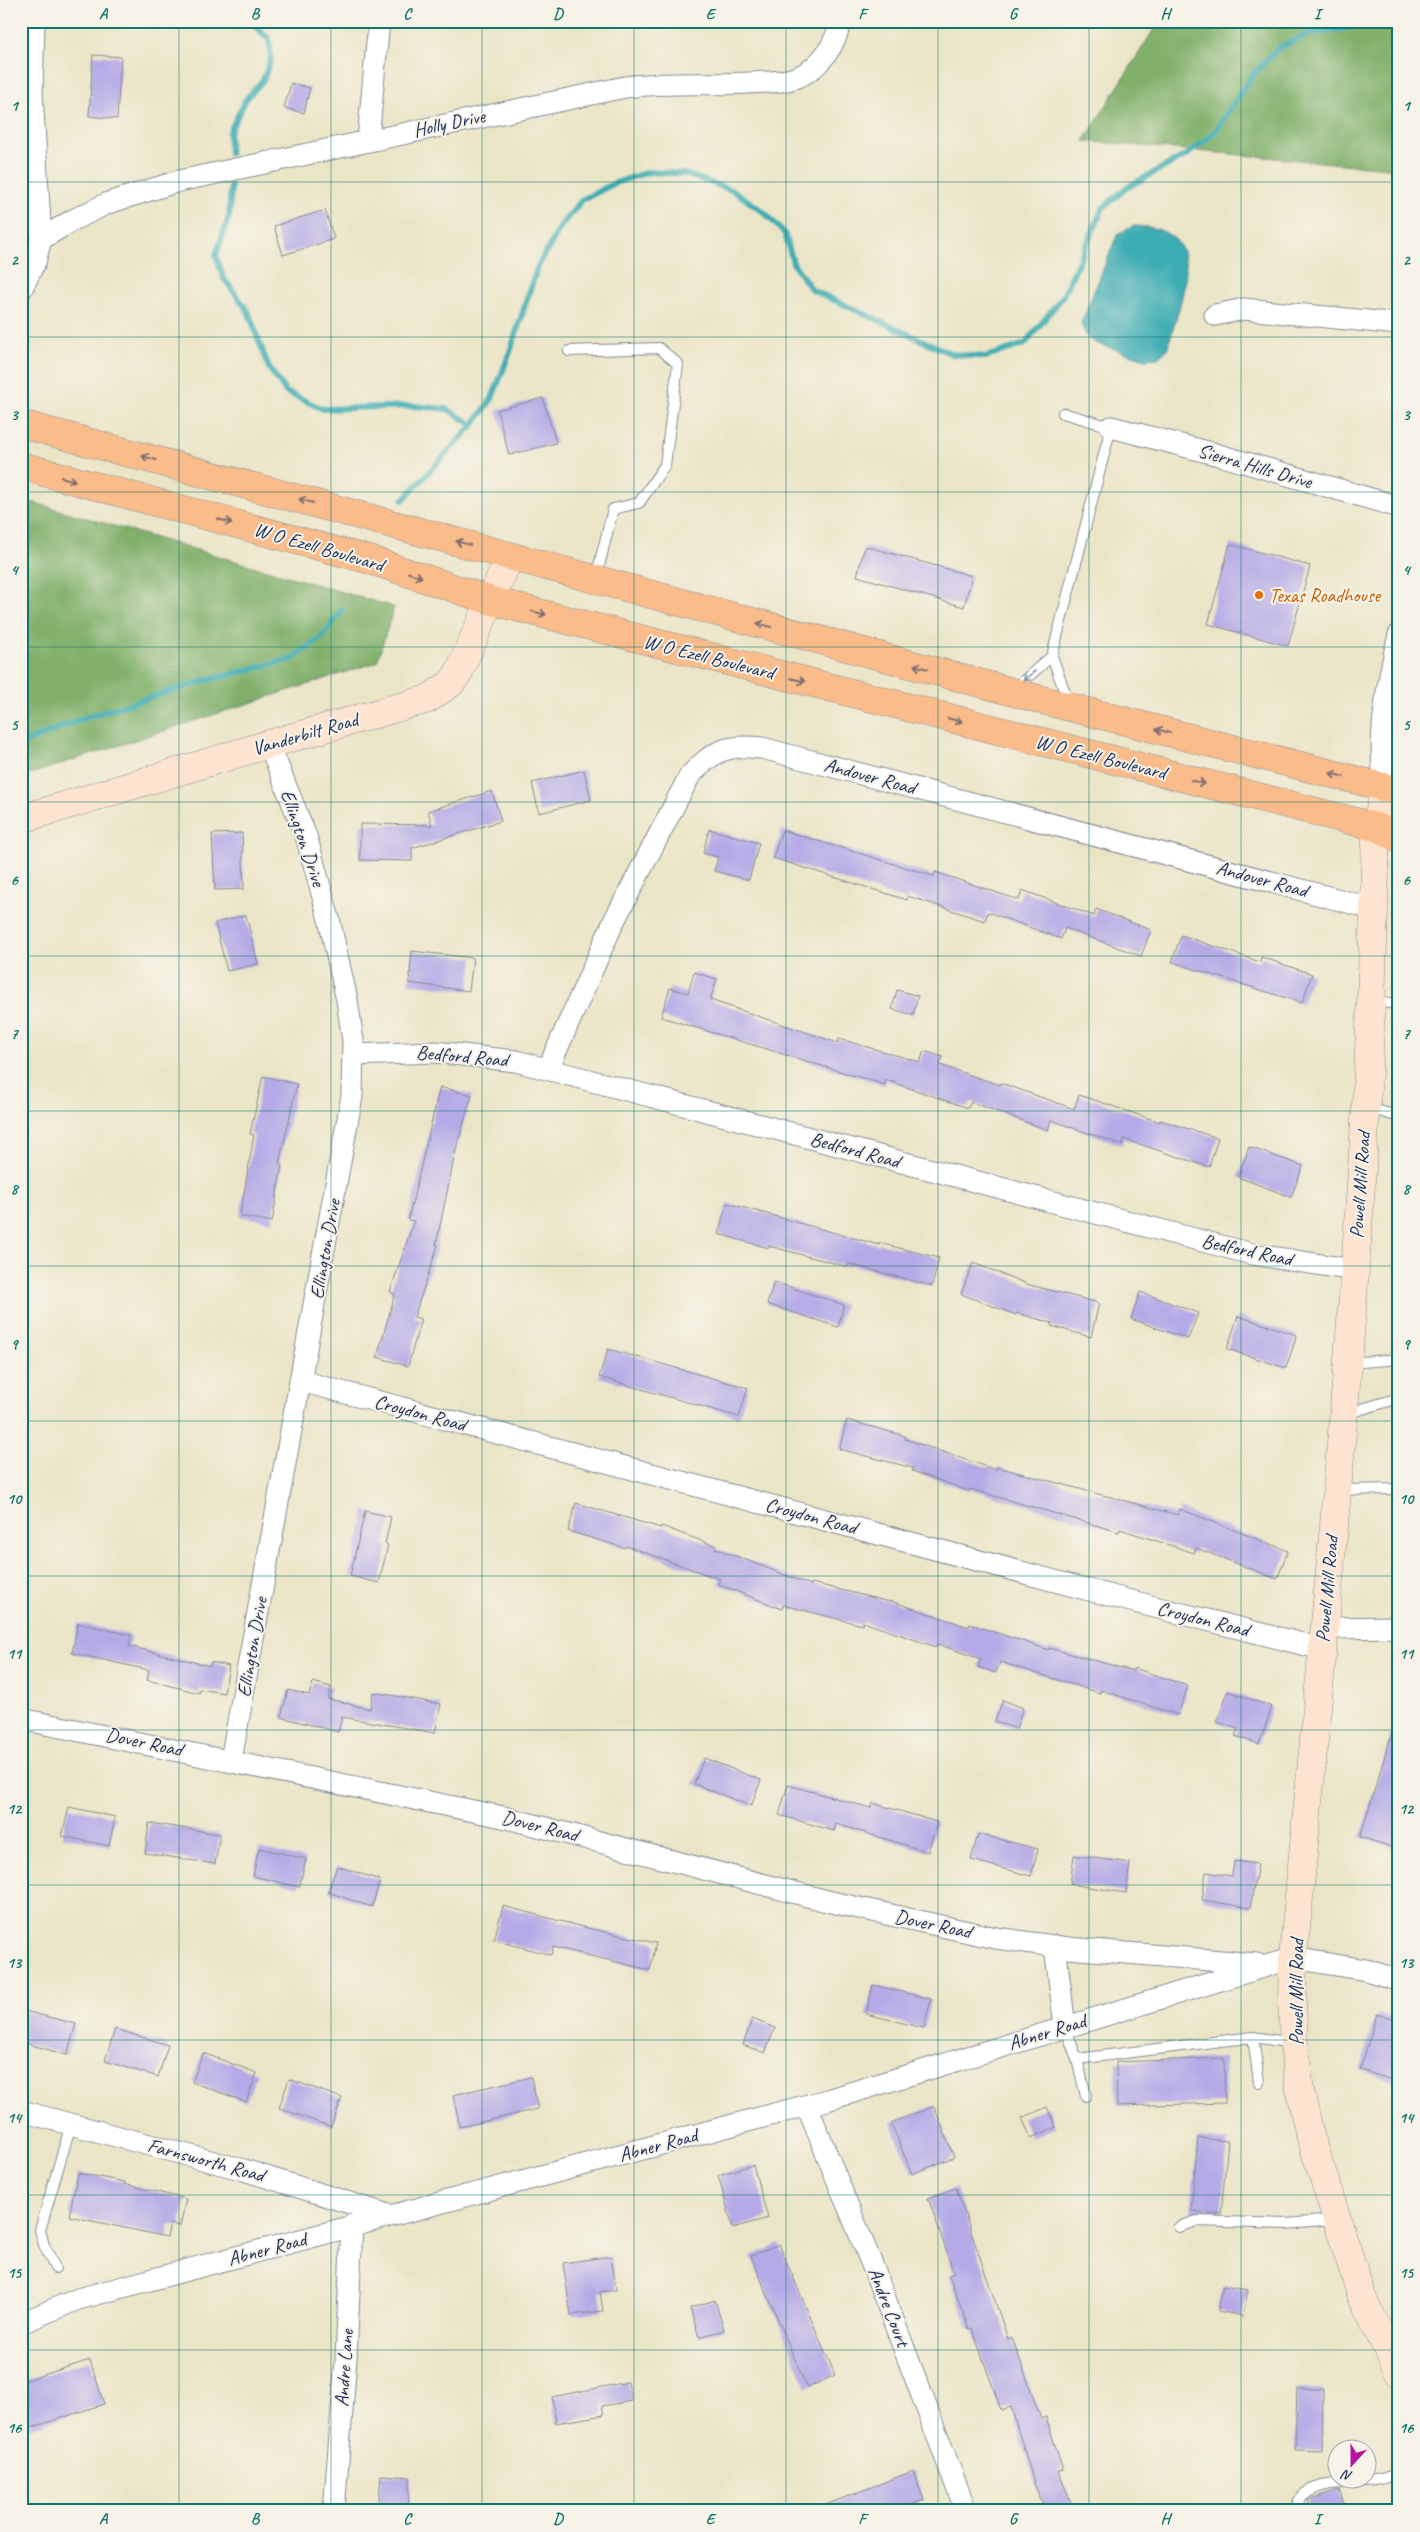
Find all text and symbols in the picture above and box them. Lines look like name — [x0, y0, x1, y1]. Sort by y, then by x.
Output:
text: A — [99, 4, 109, 24]
text: B — [251, 4, 261, 24]
text: C — [403, 4, 413, 24]
text: D — [553, 4, 564, 24]
text: E — [706, 4, 717, 24]
text: F — [858, 4, 869, 24]
text: G — [1009, 4, 1019, 24]
text: H — [1160, 4, 1172, 24]
text: I — [1314, 4, 1324, 24]
text: 1 — [10, 96, 19, 116]
text: 1 — [1402, 96, 1411, 116]
street label: Holly Drive — [411, 103, 489, 143]
text: 2 — [10, 250, 19, 270]
text: 2 — [1402, 250, 1411, 270]
text: 3 — [10, 405, 19, 425]
text: 3 — [1402, 405, 1411, 425]
street label: Sierra Hills Drive — [1195, 438, 1316, 495]
one-way arrow — [141, 453, 157, 462]
one-way arrow — [60, 474, 76, 484]
one-way arrow — [298, 495, 314, 505]
one-way arrow — [217, 517, 233, 526]
street label: W O Ezell Boulevard — [251, 517, 390, 578]
one-way arrow — [455, 538, 471, 548]
text: 4 — [10, 560, 19, 580]
text: 4 — [1402, 560, 1411, 580]
one-way arrow — [407, 571, 423, 581]
place label: Texas Roadhouse — [1269, 583, 1382, 608]
marker: Texas Roadhouse — [1253, 589, 1265, 601]
one-way arrow — [530, 609, 546, 618]
one-way arrow — [757, 620, 773, 629]
street label: W O Ezell Boulevard — [641, 629, 780, 686]
one-way arrow — [914, 662, 930, 671]
one-way arrow — [1023, 670, 1036, 681]
one-way arrow — [790, 675, 806, 685]
street label: Vanderbilt Road — [249, 706, 364, 761]
text: 5 — [11, 715, 20, 735]
text: 5 — [1403, 715, 1412, 735]
one-way arrow — [947, 716, 963, 725]
one-way arrow — [1155, 725, 1171, 735]
street label: W O Ezell Boulevard — [1033, 729, 1172, 786]
street label: Andover Road — [822, 752, 921, 801]
one-way arrow — [1330, 770, 1346, 779]
one-way arrow — [1189, 777, 1205, 787]
street label: Ellington Drive — [275, 786, 332, 891]
street label: Andover Road — [1214, 855, 1313, 904]
text: 6 — [10, 870, 19, 890]
text: 6 — [1402, 870, 1411, 890]
text: 7 — [10, 1024, 19, 1044]
text: 7 — [1402, 1024, 1411, 1044]
street label: Bedford Road — [415, 1040, 512, 1073]
street label: Bedford Road — [807, 1126, 906, 1175]
street label: Powell Mill Road — [1344, 1128, 1376, 1239]
text: 8 — [10, 1179, 19, 1199]
text: 8 — [1402, 1179, 1411, 1199]
street label: Ellington Drive — [304, 1196, 346, 1301]
street label: Bedford Road — [1200, 1228, 1298, 1272]
text: 9 — [10, 1334, 19, 1354]
text: 9 — [1402, 1334, 1411, 1354]
street label: Croydon Road — [372, 1389, 471, 1438]
text: 10 — [7, 1489, 23, 1509]
text: 10 — [1399, 1489, 1415, 1509]
street label: Croydon Road — [763, 1492, 862, 1541]
street label: Powell Mill Road — [1310, 1532, 1344, 1643]
street label: Ellington Drive — [231, 1594, 273, 1699]
street label: Croydon Road — [1155, 1596, 1254, 1643]
text: 11 — [7, 1644, 23, 1664]
text: 11 — [1399, 1644, 1415, 1664]
street label: Dover Road — [103, 1722, 188, 1763]
text: 12 — [7, 1799, 23, 1819]
text: 12 — [1399, 1799, 1415, 1819]
street label: Dover Road — [499, 1804, 584, 1848]
street label: Dover Road — [892, 1904, 977, 1945]
street label: Powell Mill Road — [1284, 1936, 1309, 2045]
text: 13 — [7, 1953, 23, 1973]
text: 13 — [1399, 1953, 1415, 1973]
street label: Abner Road — [1005, 2007, 1092, 2056]
text: 14 — [7, 2108, 23, 2128]
text: 14 — [1399, 2108, 1415, 2128]
street label: Abner Road — [616, 2122, 703, 2167]
street label: Farnsworth Road — [145, 2132, 270, 2188]
street label: Abner Road — [225, 2226, 312, 2271]
text: 15 — [7, 2263, 23, 2283]
text: 15 — [1399, 2263, 1415, 2283]
street label: Andre Court — [862, 2264, 916, 2352]
street label: Andre Lane — [329, 2327, 359, 2407]
text: 16 — [7, 2418, 23, 2438]
text: 16 — [1399, 2418, 1415, 2438]
north arrow — [1328, 2440, 1378, 2490]
text: N — [1338, 2465, 1355, 2485]
text: A — [99, 2509, 109, 2529]
text: B — [251, 2509, 261, 2529]
text: C — [403, 2509, 413, 2529]
text: D — [553, 2509, 564, 2529]
text: E — [706, 2509, 717, 2529]
text: F — [858, 2509, 869, 2529]
text: G — [1009, 2509, 1019, 2529]
text: H — [1160, 2509, 1172, 2529]
text: I — [1314, 2509, 1324, 2529]

